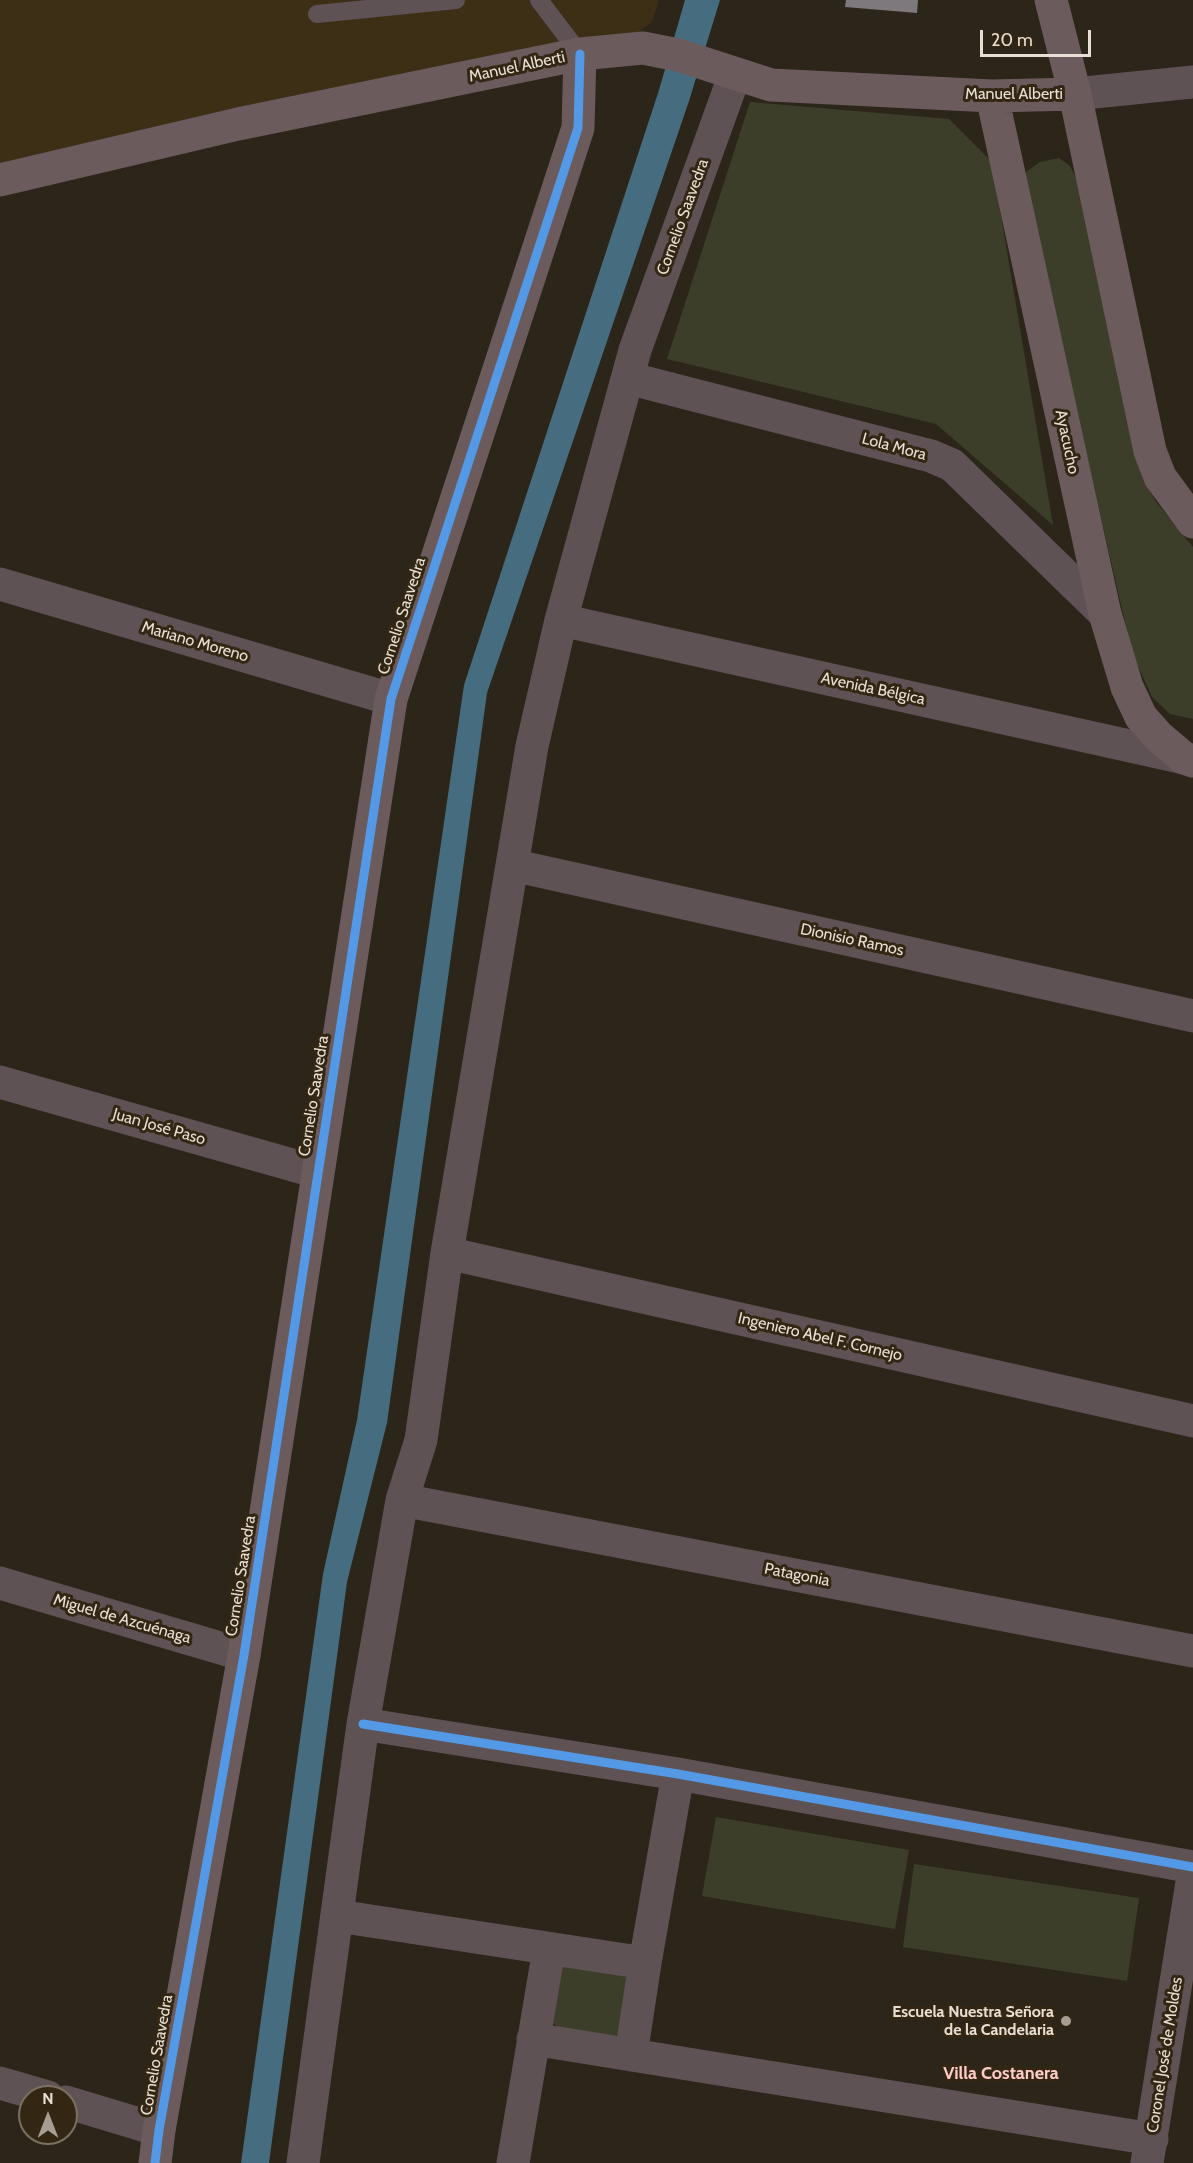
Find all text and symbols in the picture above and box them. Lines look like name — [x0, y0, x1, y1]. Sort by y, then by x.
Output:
scale bar — [983, 18, 1094, 56]
text: 20 m — [991, 29, 1033, 51]
street label: Manuel Alberti — [467, 47, 567, 87]
street label: Manuel Alberti — [965, 84, 1063, 104]
street label: Cornelio Saavedra — [653, 156, 713, 278]
street label: Ayacucho — [1051, 408, 1083, 476]
street label: Lola Mora — [860, 429, 928, 465]
street label: Cornelio Saavedra — [374, 555, 430, 677]
street label: Mariano Moreno — [139, 618, 251, 666]
street label: Avenida Bélgica — [819, 669, 927, 709]
street label: Dionisio Ramos — [799, 920, 905, 960]
street label: Cornelio Saavedra — [295, 1034, 333, 1158]
street label: Juan José Paso — [110, 1105, 208, 1149]
street label: Ingeniero Abel F. Cornejo — [736, 1309, 904, 1365]
street label: Cornelio Saavedra — [222, 1514, 260, 1638]
street label: Patagonia — [763, 1559, 831, 1591]
street label: Miguel de Azcuénaga — [51, 1590, 193, 1648]
street label: Coronel José de Moldes — [1143, 1976, 1187, 2134]
street label: Cornelio Saavedra — [137, 1993, 177, 2117]
place label: Escuela Nuestra Señora de la Candelaria — [892, 2002, 1054, 2040]
marker: Escuela Nuestra Señora de la Candelaria — [1059, 2014, 1073, 2028]
district label: Villa Costanera — [943, 2063, 1059, 2085]
north arrow — [18, 2085, 78, 2145]
text: N — [42, 2089, 54, 2108]

